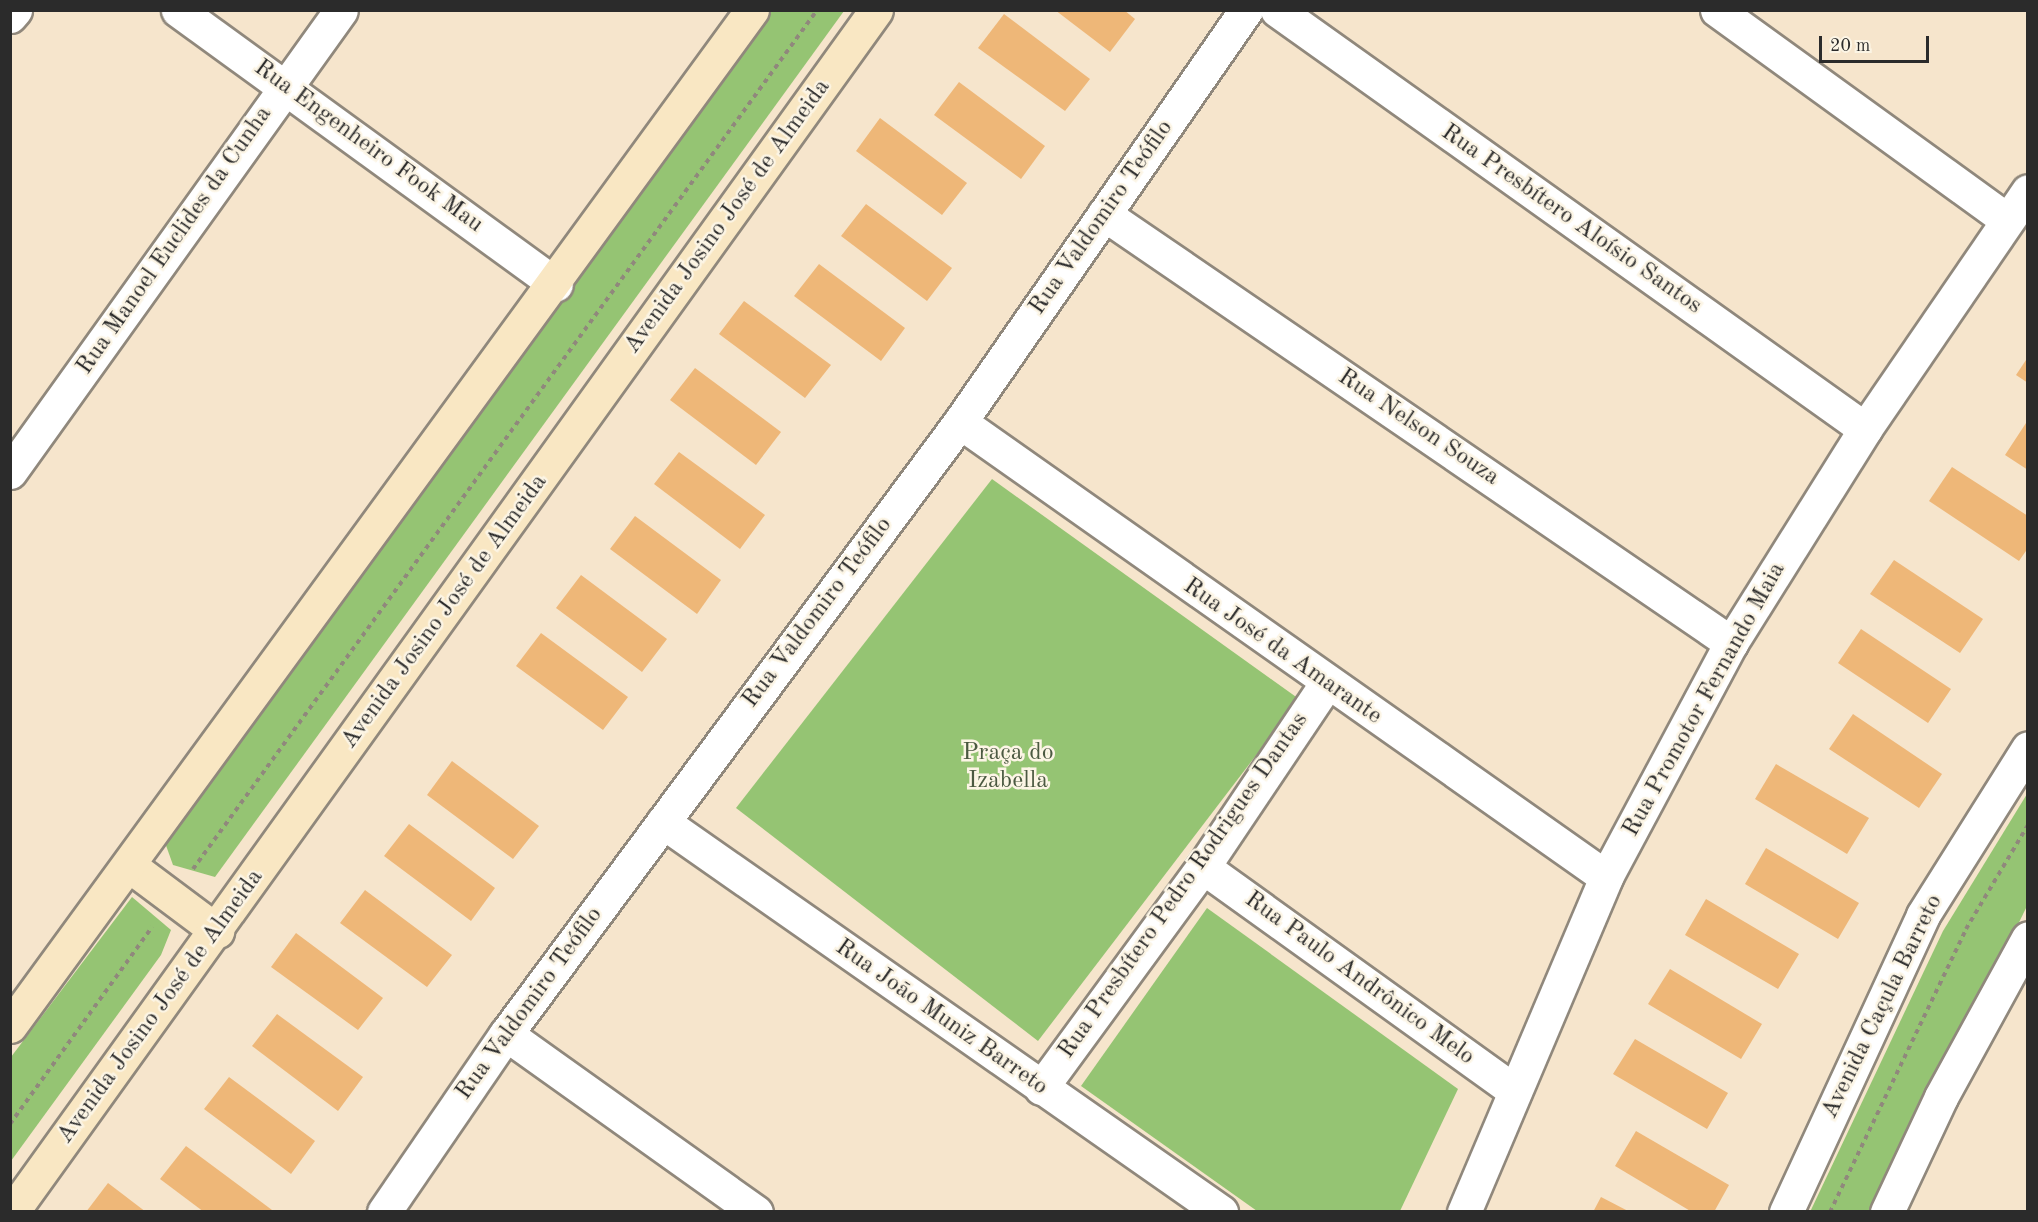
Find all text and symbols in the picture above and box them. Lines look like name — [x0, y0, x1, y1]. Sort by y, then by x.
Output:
scale bar — [1822, 24, 1932, 62]
text: 20 m — [1830, 37, 1870, 55]
street label: Rua Engenheiro Fook Mau — [248, 54, 488, 240]
street label: Avenida Josino José de Almeida — [619, 74, 837, 360]
street label: Rua Manoel Euclides da Cunha — [71, 101, 279, 381]
street label: Rua Valdomiro Teófilo — [1024, 115, 1180, 321]
street label: Rua Presbítero Aloísio Santos — [1435, 119, 1707, 321]
street label: Rua Nelson Souza — [1332, 363, 1504, 493]
street label: Avenida Josino José de Almeida — [336, 469, 554, 755]
street label: Rua Valdomiro Teófilo — [737, 512, 899, 714]
street label: Rua Promotor Fernando Maia — [1617, 558, 1793, 842]
street label: Rua José da Amarante — [1177, 573, 1387, 731]
street label: Rua Presbítero Pedro Rodrigues Dantas — [1053, 707, 1315, 1065]
park label: Praça do Izabella — [962, 740, 1054, 796]
street label: Avenida Josino José de Almeida — [52, 864, 270, 1150]
street label: Rua Paulo Andrônico Melo — [1238, 886, 1480, 1072]
street label: Avenida Caçula Barreto — [1816, 890, 1950, 1124]
street label: Rua Valdomiro Teófilo — [450, 902, 610, 1106]
street label: Rua João Muniz Barreto — [829, 934, 1053, 1102]

